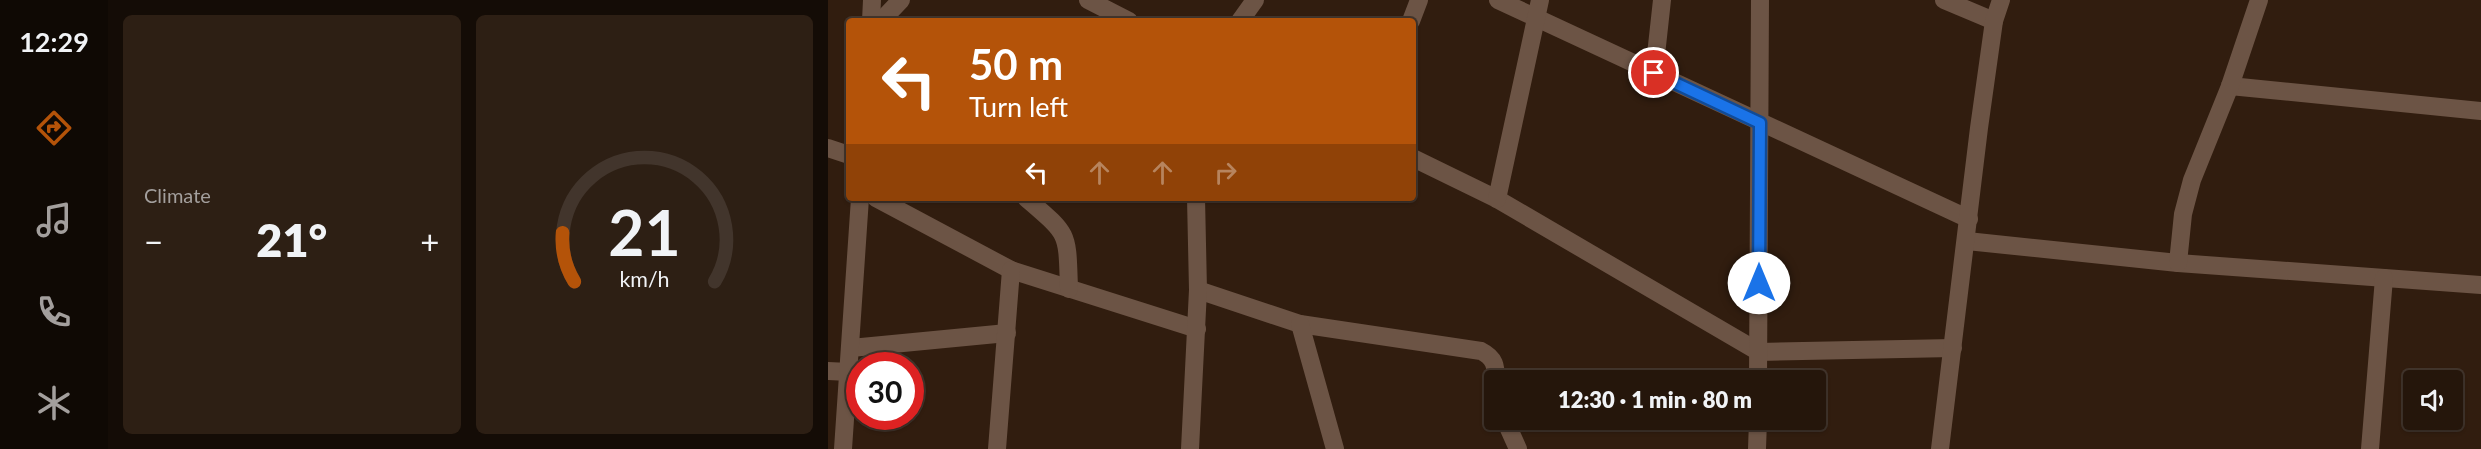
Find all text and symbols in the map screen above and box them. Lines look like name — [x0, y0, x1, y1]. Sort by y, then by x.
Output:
text: 12:29 — [19, 25, 89, 58]
text: 50 m — [969, 39, 1063, 89]
icon: left — [870, 42, 948, 120]
pin — [1628, 47, 1679, 98]
icon: arrive — [1637, 56, 1670, 89]
text: Turn left — [969, 90, 1068, 123]
icon: directions — [33, 107, 75, 149]
icon: left — [1020, 156, 1053, 189]
icon: ahead — [1083, 156, 1116, 189]
icon: ahead — [1146, 156, 1179, 189]
icon: right — [1209, 156, 1242, 189]
text: Climate — [144, 183, 211, 207]
text: 21 — [608, 194, 680, 269]
icon: music — [33, 199, 75, 241]
text: 21° — [256, 213, 327, 267]
text: − — [144, 221, 163, 261]
text: + — [420, 221, 439, 261]
position arrow — [1727, 251, 1791, 315]
text: km/h — [619, 266, 669, 292]
icon: phone — [33, 291, 75, 333]
speed limit sign: 30 — [846, 352, 924, 430]
map controls — [2403, 370, 2463, 430]
button: sound — [2403, 370, 2463, 430]
icon: climate — [33, 382, 75, 424]
text: 12:30 · 1 min · 80 m — [1558, 386, 1752, 413]

